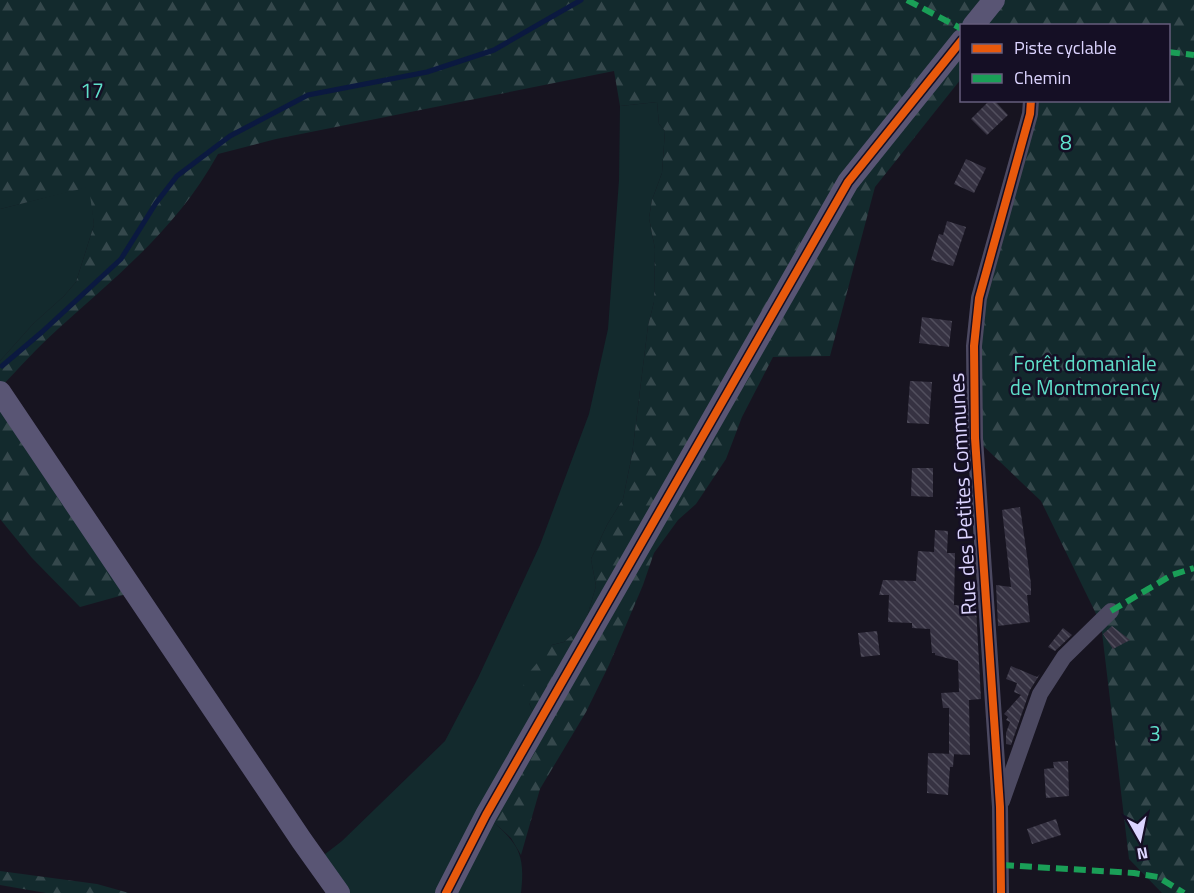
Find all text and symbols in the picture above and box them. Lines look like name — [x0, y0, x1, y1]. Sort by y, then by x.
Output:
legend — [960, 24, 1170, 102]
text: Piste cyclable — [1014, 34, 1116, 61]
text: Chemin — [1014, 64, 1071, 91]
park label: 17 — [80, 74, 104, 106]
park label: 8 — [1060, 126, 1072, 158]
park label: Forêt domaniale de Montmorency — [1010, 347, 1160, 403]
street label: Rue des Petites Communes — [940, 372, 984, 616]
park label: 3 — [1149, 717, 1161, 749]
north arrow — [1110, 809, 1170, 869]
text: N — [1135, 841, 1150, 867]

